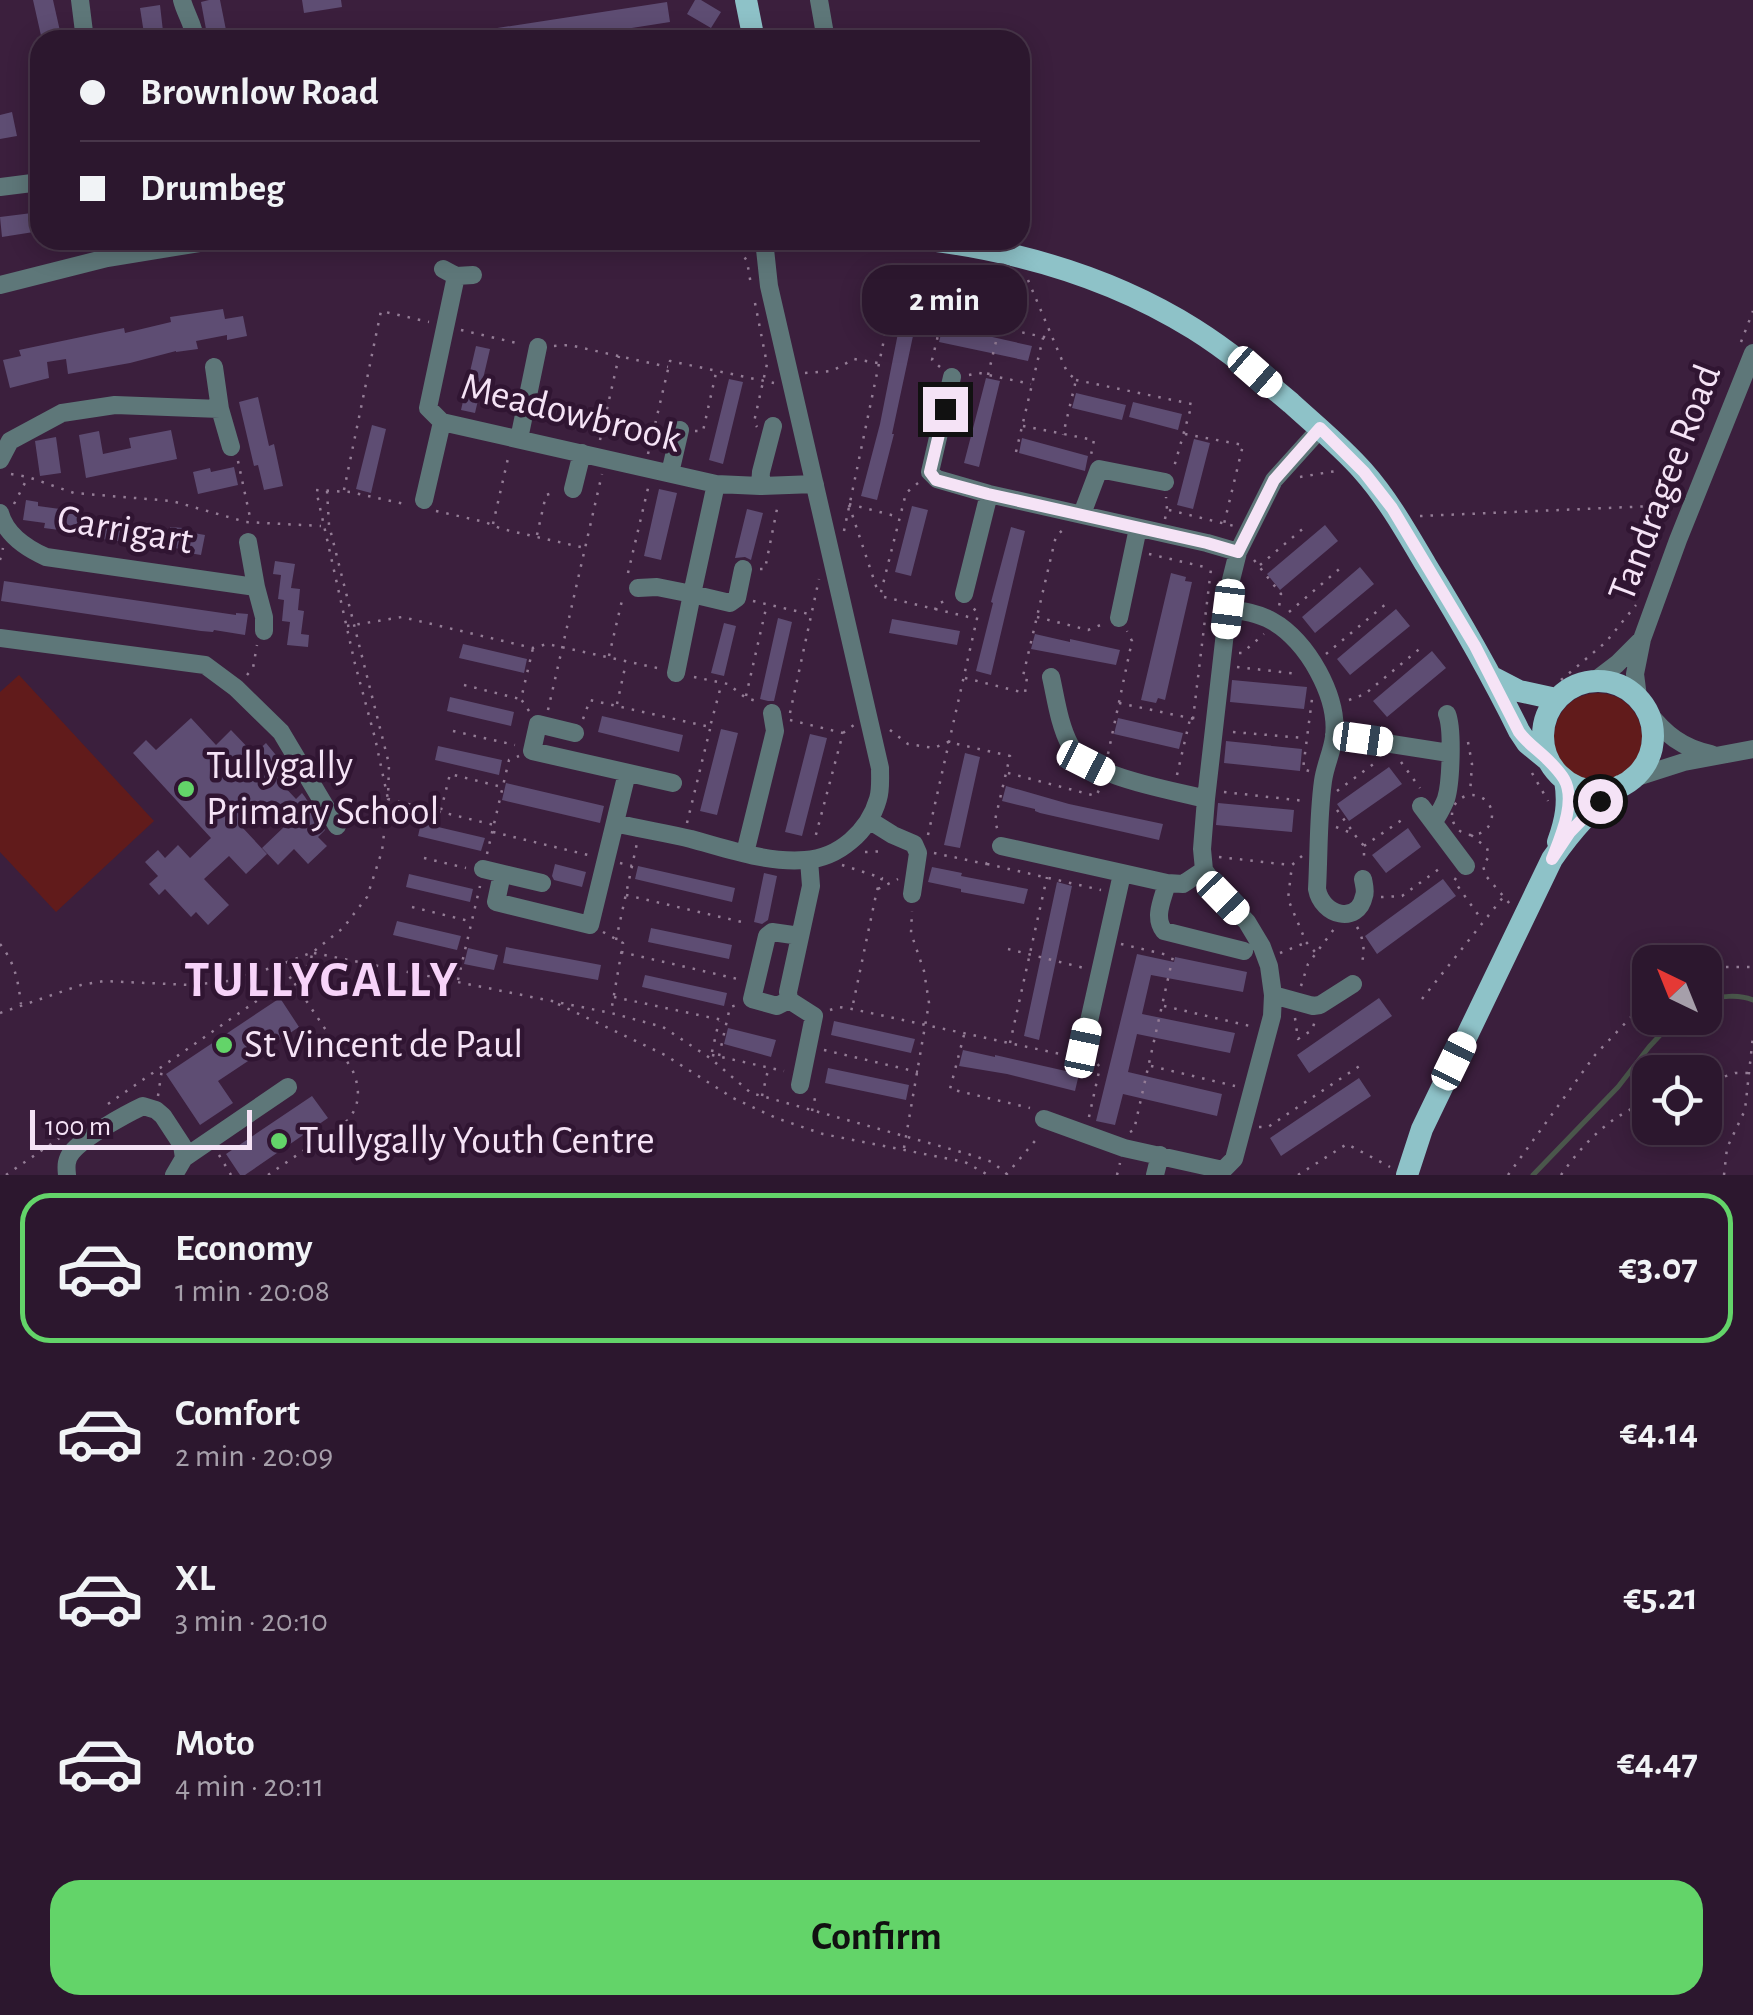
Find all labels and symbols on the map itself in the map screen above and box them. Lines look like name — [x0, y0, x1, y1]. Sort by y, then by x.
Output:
callout: 2 min — [862, 264, 1028, 334]
car — [1223, 341, 1287, 403]
street label: Tandragee Road — [1602, 359, 1728, 607]
street label: Meadowbrook — [457, 366, 685, 460]
route end — [923, 387, 968, 432]
street label: Carrigart — [54, 498, 196, 562]
car — [1209, 577, 1247, 641]
car — [1331, 720, 1395, 758]
car — [1052, 736, 1120, 790]
place label: Tullygally Primary School — [206, 746, 439, 832]
marker: Tullygally Primary School — [175, 778, 197, 800]
route start — [1578, 779, 1623, 824]
car — [1191, 866, 1255, 930]
north arrow — [1632, 945, 1722, 1035]
district label: TULLYGALLY — [184, 956, 460, 1006]
car — [1062, 1016, 1104, 1080]
place label: St Vincent de Paul — [244, 1025, 523, 1065]
car — [1427, 1027, 1481, 1095]
marker: St Vincent de Paul — [213, 1034, 235, 1056]
scale bar — [30, 1105, 252, 1150]
place label: Tullygally Youth Centre — [299, 1121, 655, 1161]
marker: Tullygally Youth Centre — [268, 1130, 290, 1152]

